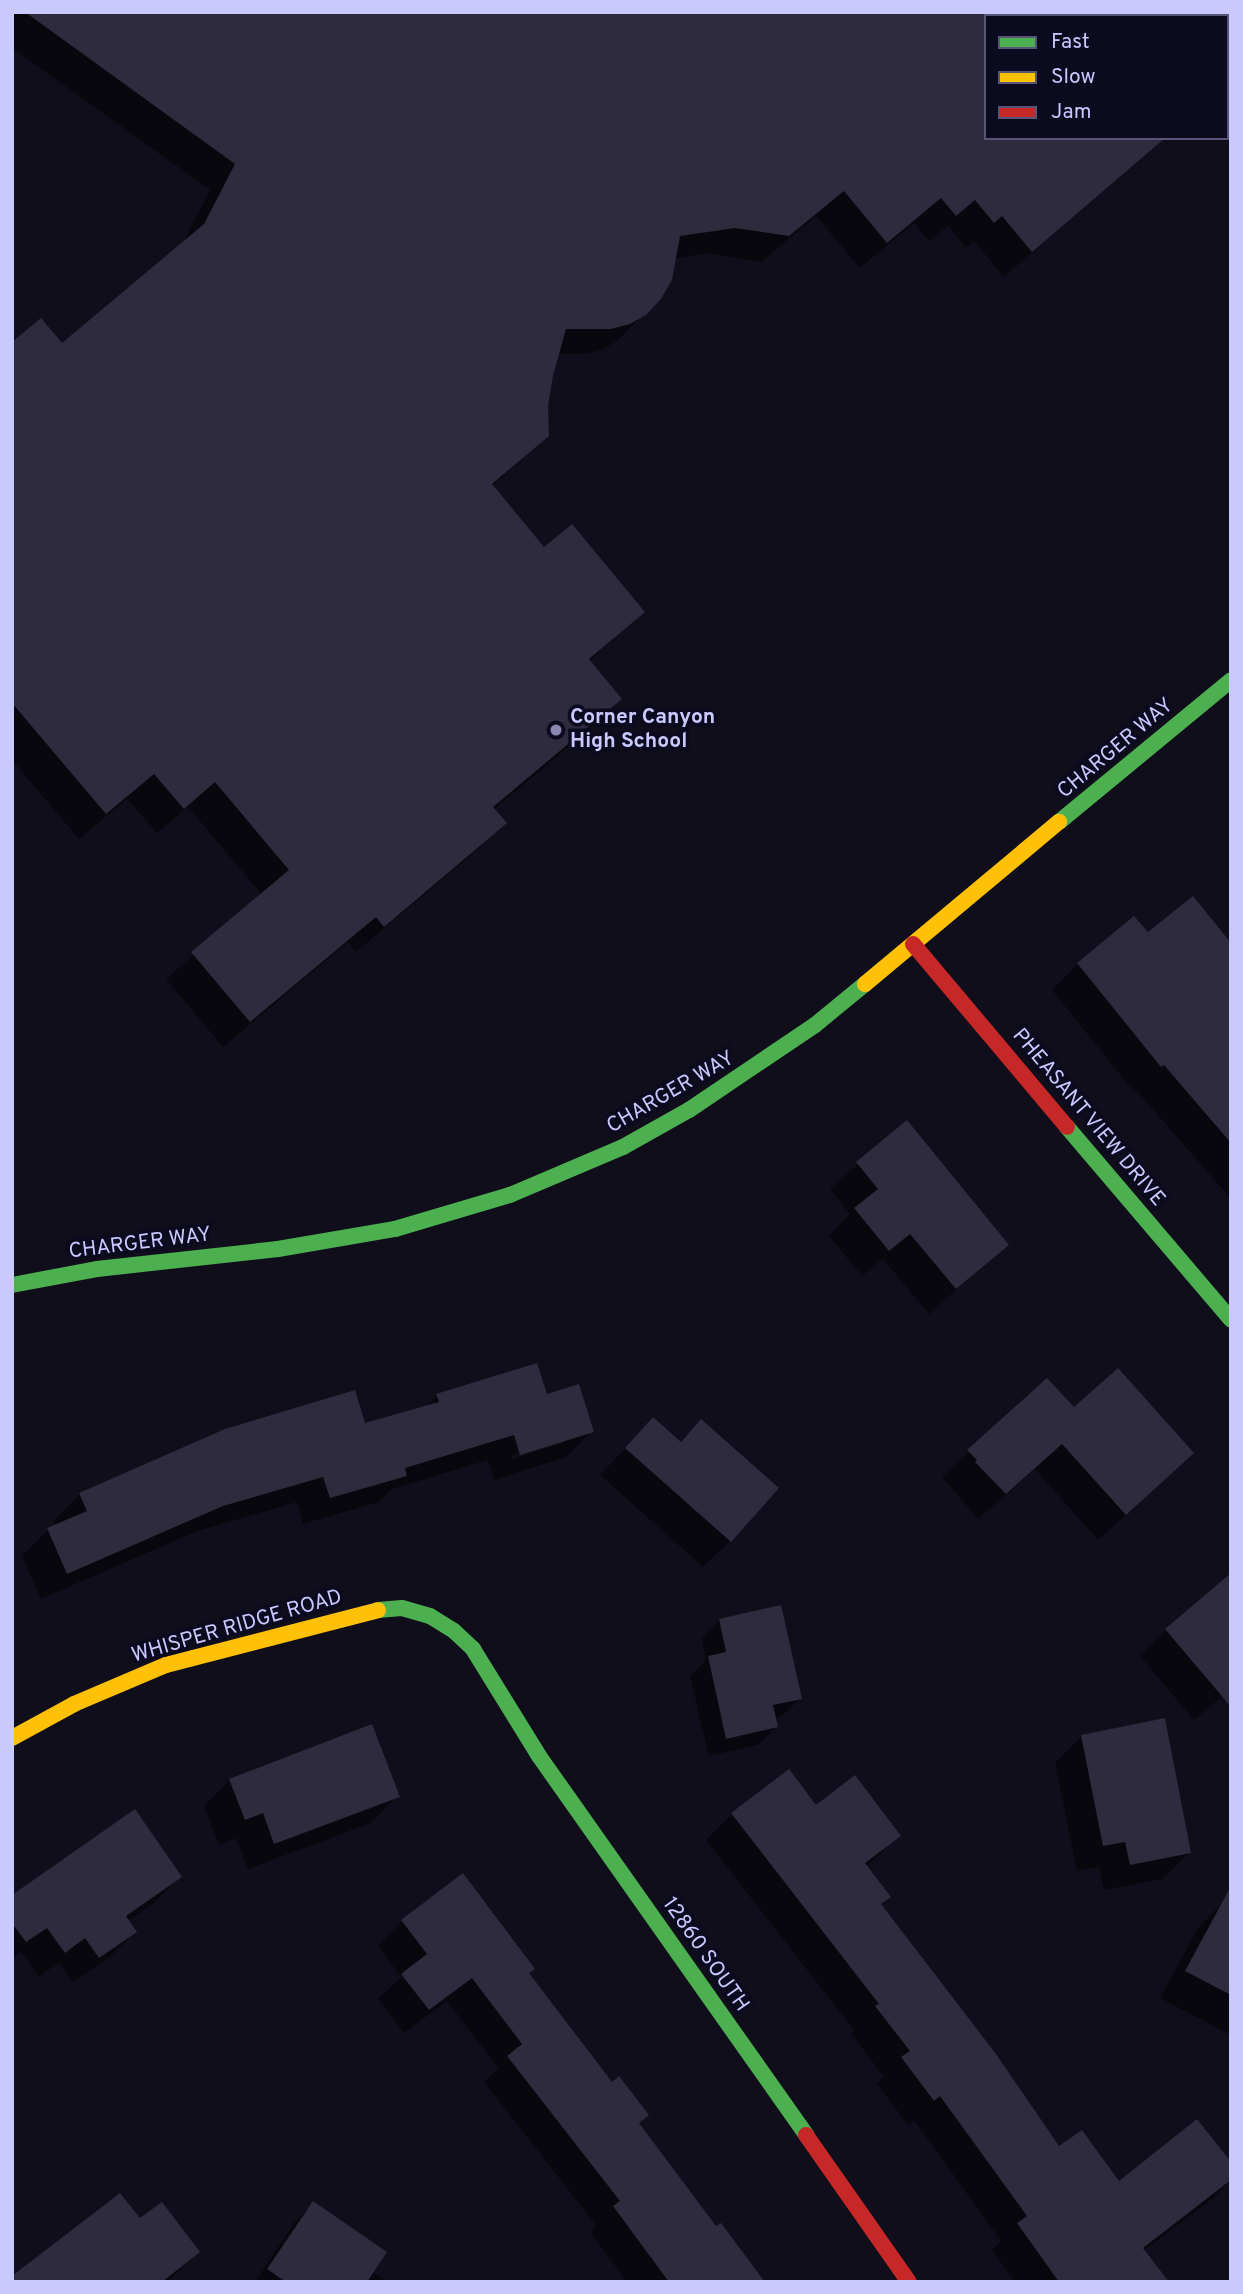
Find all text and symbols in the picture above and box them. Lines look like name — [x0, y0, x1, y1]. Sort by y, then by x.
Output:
legend — [984, 14, 1229, 140]
text: Fast — [1051, 29, 1090, 56]
text: Slow — [1051, 64, 1096, 91]
text: Jam — [1051, 99, 1092, 126]
street label: CHARGER WAY — [1053, 693, 1179, 805]
place label: Corner Canyon High School — [570, 705, 715, 755]
marker: Corner Canyon High School — [548, 722, 564, 738]
street label: PHEASANT VIEW DRIVE — [1006, 1023, 1170, 1213]
street label: CHARGER WAY — [603, 1046, 739, 1140]
street label: CHARGER WAY — [67, 1223, 213, 1265]
street label: WHISPER RIDGE ROAD — [129, 1585, 345, 1669]
street label: 12860 SOUTH — [656, 1893, 754, 2017]

